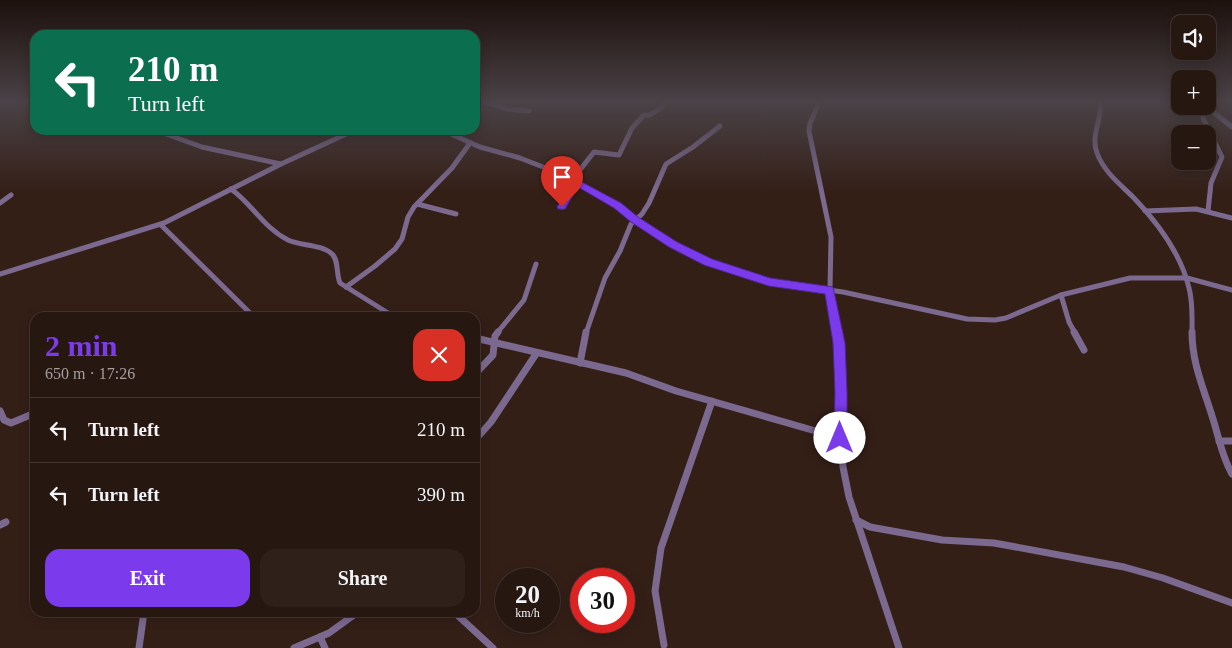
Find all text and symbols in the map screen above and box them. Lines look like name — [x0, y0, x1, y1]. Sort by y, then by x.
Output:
map controls — [1171, 15, 1216, 170]
button: sound — [1171, 15, 1216, 60]
icon: left — [45, 50, 110, 115]
text: 210 m — [128, 50, 218, 89]
button: + — [1171, 70, 1216, 115]
text: Turn left — [128, 91, 205, 116]
button: − — [1171, 125, 1216, 170]
pin — [541, 156, 583, 207]
icon: arrive — [548, 163, 576, 191]
text: 2 min — [45, 329, 118, 362]
button: close — [413, 329, 465, 381]
text: 650 m · 17:26 — [45, 365, 135, 382]
position arrow — [813, 411, 865, 463]
icon: left — [45, 416, 73, 444]
text: Turn left — [88, 419, 160, 440]
text: 210 m — [417, 419, 465, 440]
icon: left — [45, 481, 73, 509]
text: Turn left — [88, 484, 160, 505]
text: 390 m — [417, 484, 465, 505]
button: Exit — [45, 549, 250, 607]
button: Share — [260, 549, 465, 607]
speed limit sign: 30 — [570, 568, 635, 633]
text: 20 — [515, 581, 540, 608]
text: km/h — [515, 606, 540, 620]

